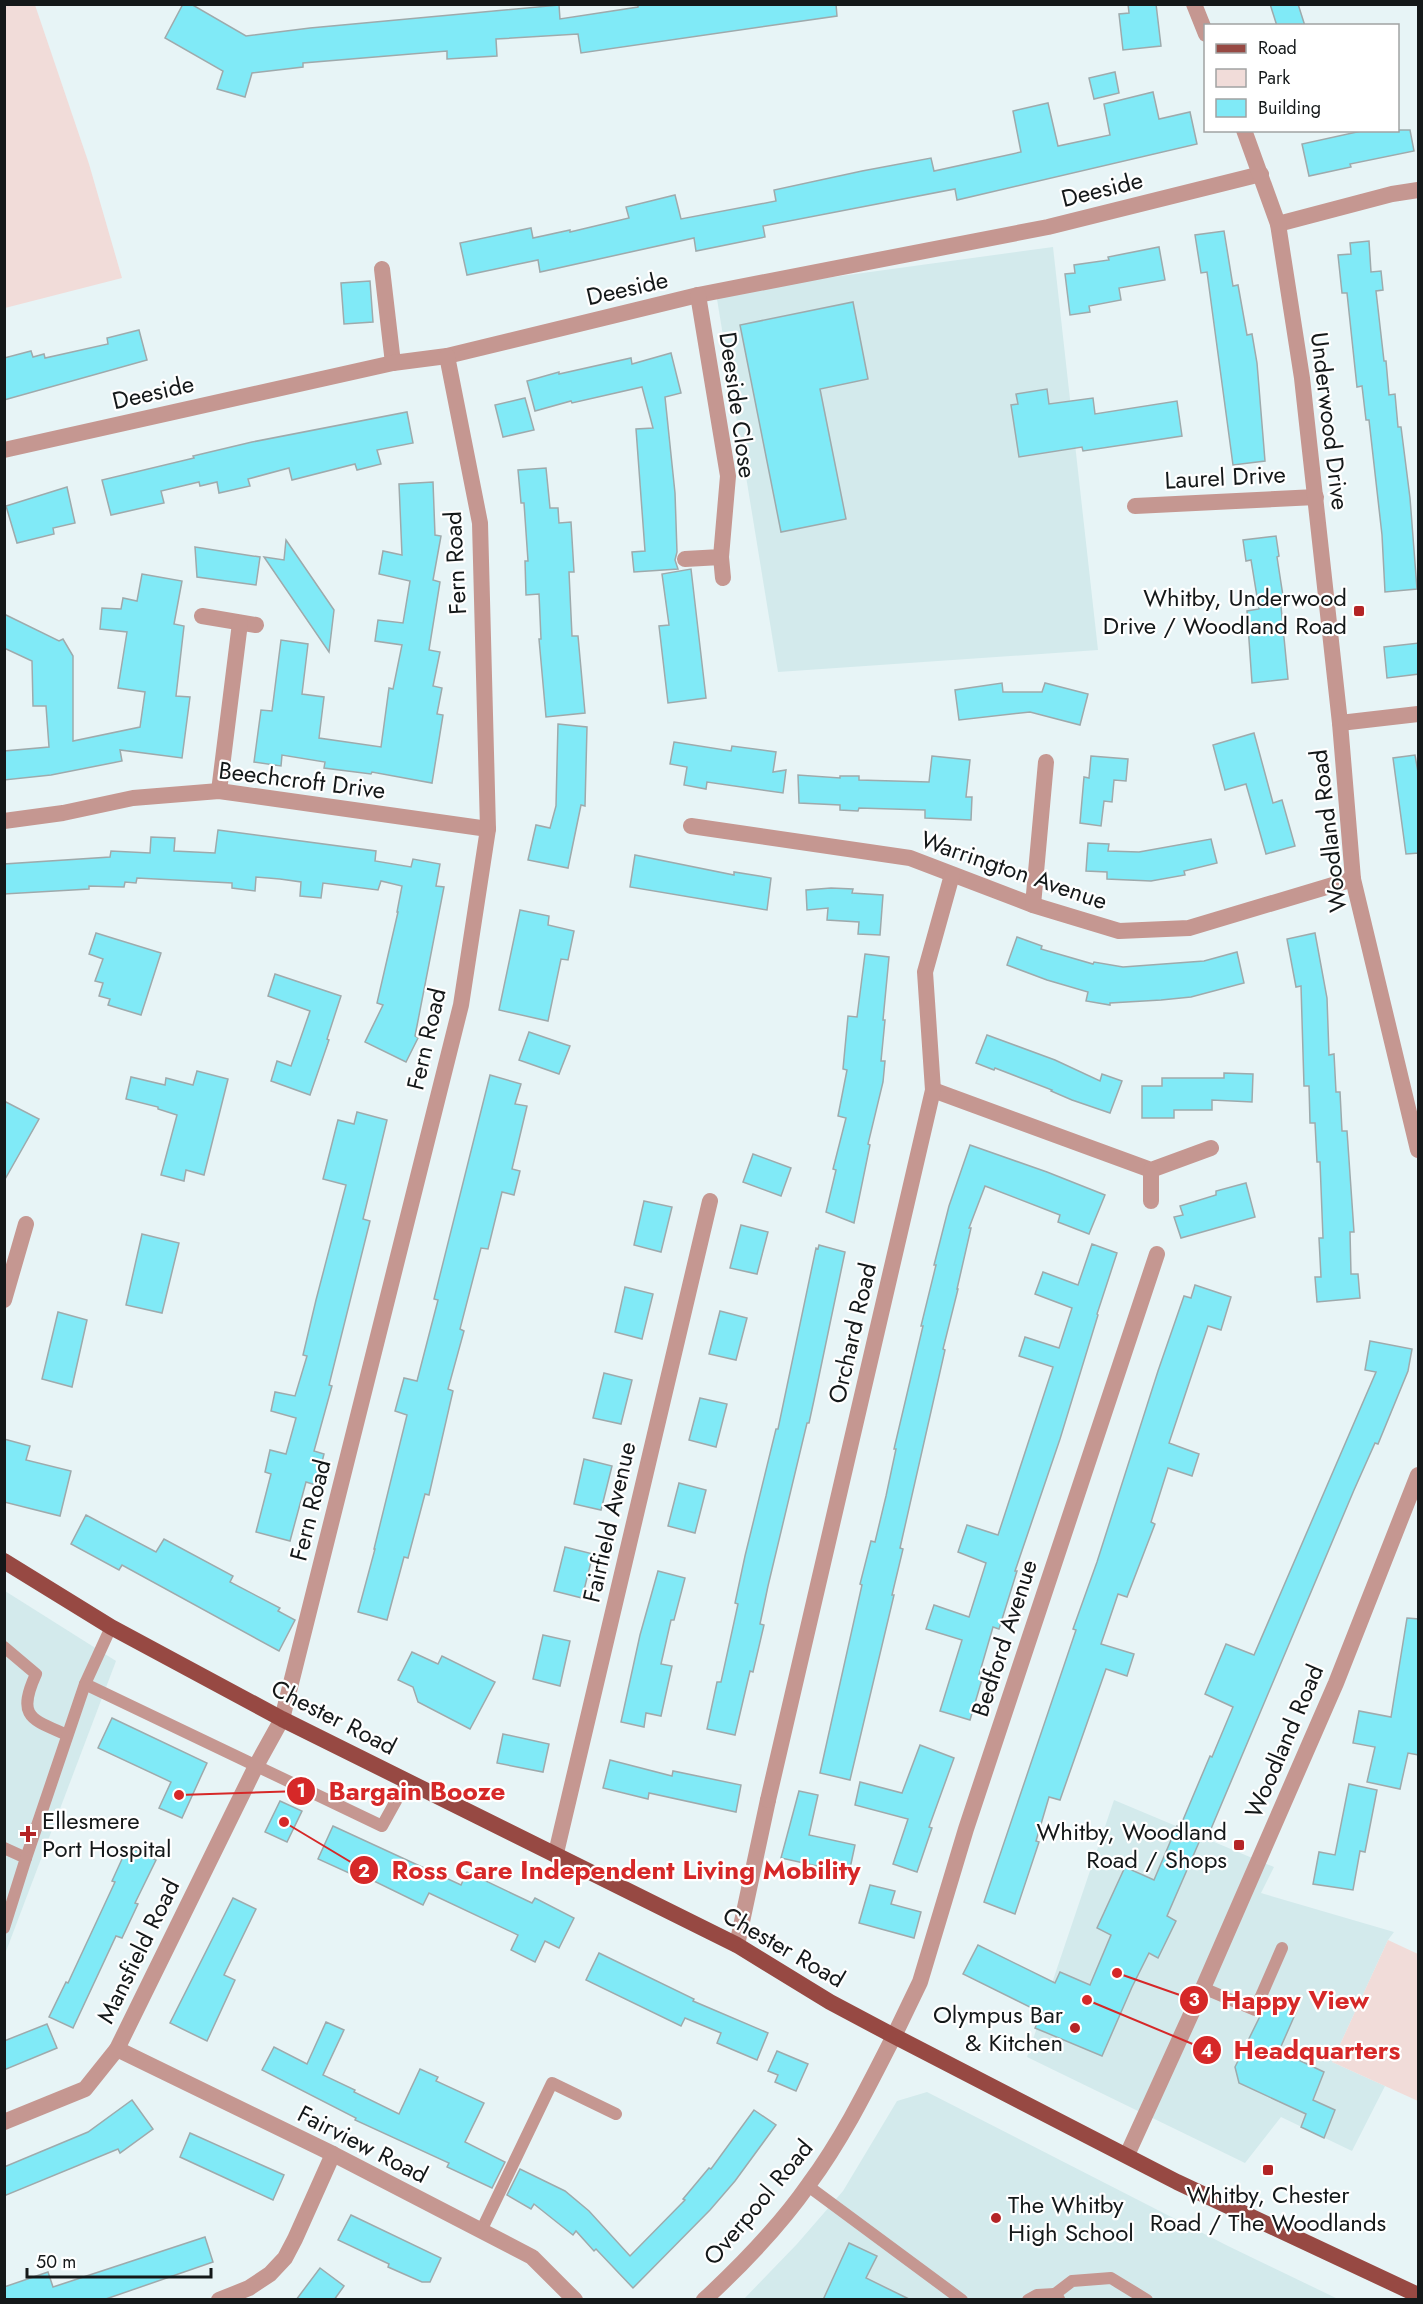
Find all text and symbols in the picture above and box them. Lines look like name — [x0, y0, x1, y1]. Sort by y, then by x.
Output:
legend — [1204, 24, 1399, 132]
text: Road — [1258, 35, 1297, 61]
text: Park — [1258, 65, 1290, 91]
text: Building — [1258, 95, 1321, 121]
street label: Deeside — [1057, 162, 1147, 216]
street label: Deeside — [583, 262, 671, 314]
street label: Deeside Close — [710, 330, 766, 480]
street label: Underwood Drive — [1302, 330, 1358, 512]
street label: Deeside — [109, 366, 197, 418]
street label: Laurel Drive — [1164, 456, 1286, 498]
street label: Fern Road — [435, 510, 475, 616]
place label: Whitby, Underwood Drive / Woodland Road — [1103, 580, 1347, 643]
marker: Whitby, Underwood Drive / Woodland Road — [1352, 604, 1366, 618]
street label: Woodland Road — [1301, 747, 1355, 915]
street label: Beechcroft Drive — [217, 752, 387, 808]
street label: Warrington Avenue — [916, 822, 1112, 918]
street label: Fern Road — [397, 985, 455, 1093]
street label: Orchard Road — [819, 1259, 885, 1407]
street label: Fairfield Avenue — [574, 1438, 644, 1606]
street label: Fern Road — [281, 1456, 339, 1564]
street label: Bedford Avenue — [962, 1555, 1046, 1721]
street label: Woodland Road — [1236, 1659, 1332, 1823]
street label: Chester Road — [265, 1670, 403, 1764]
callout: Bargain Booze — [286, 1769, 517, 1813]
text: Bargain Booze — [328, 1772, 506, 1810]
text: 1 — [296, 1778, 306, 1804]
place label: Ellesmere Port Hospital — [42, 1803, 171, 1866]
place label: Whitby, Woodland Road / Shops — [1037, 1814, 1227, 1877]
marker: Ellesmere Port Hospital — [19, 1825, 37, 1843]
marker: Whitby, Woodland Road / Shops — [1232, 1838, 1246, 1852]
callout: Ross Care Independent Living Mobility — [349, 1848, 872, 1892]
text: Ross Care Independent Living Mobility — [391, 1851, 861, 1889]
text: 2 — [358, 1858, 370, 1884]
street label: Mansfield Road — [88, 1873, 188, 2029]
street label: Chester Road — [716, 1898, 852, 1996]
callout: Happy View — [1179, 1978, 1381, 2022]
text: Happy View — [1221, 1981, 1369, 2019]
text: 3 — [1188, 1987, 1200, 2013]
place label: Olympus Bar & Kitchen — [933, 1997, 1064, 2060]
marker: Olympus Bar & Kitchen — [1068, 2021, 1082, 2035]
callout: Headquarters — [1192, 2028, 1412, 2072]
text: Headquarters — [1234, 2031, 1401, 2069]
text: 4 — [1201, 2038, 1213, 2064]
street label: Fairview Road — [292, 2096, 434, 2192]
street label: Overpool Road — [695, 2132, 821, 2272]
marker: Whitby, Chester Road / The Woodlands — [1261, 2163, 1275, 2177]
place label: Whitby, Chester Road / The Woodlands — [1150, 2177, 1386, 2240]
place label: The Whitby High School — [1008, 2187, 1134, 2250]
marker: The Whitby High School — [989, 2211, 1003, 2225]
scale bar — [27, 2241, 212, 2279]
text: 50 m — [36, 2249, 76, 2275]

